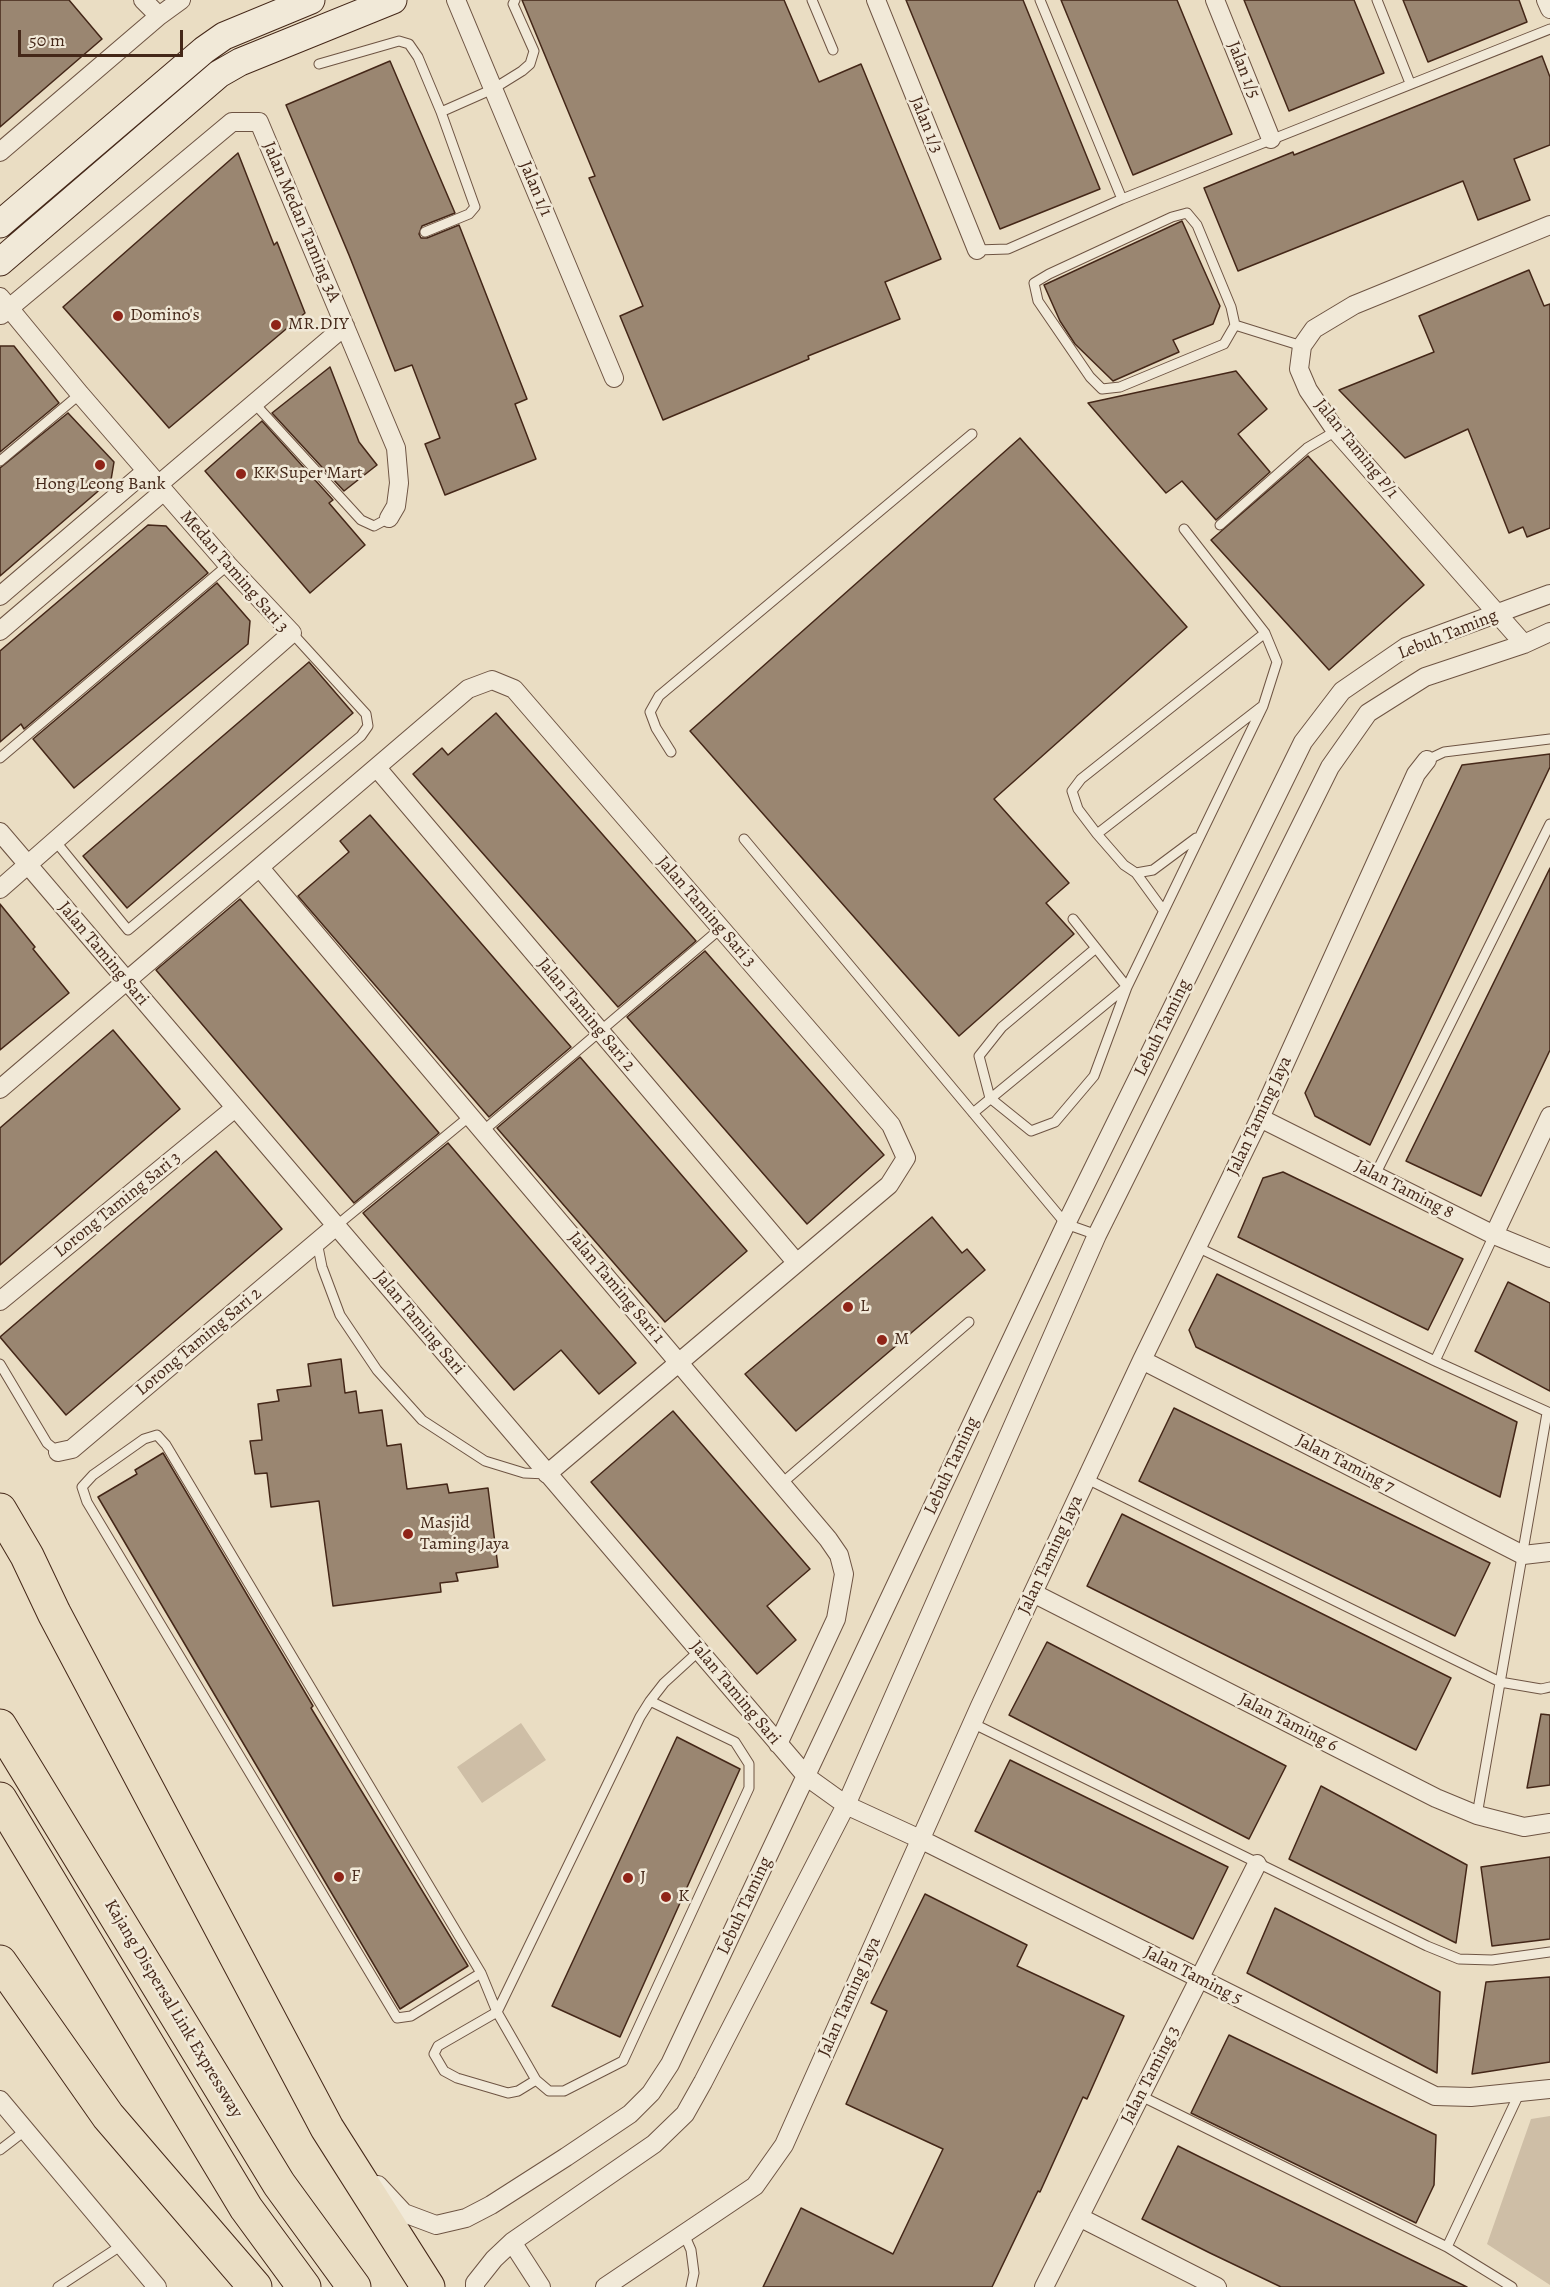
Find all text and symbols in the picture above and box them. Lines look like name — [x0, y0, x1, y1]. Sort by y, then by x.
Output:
scale bar — [21, 18, 186, 56]
text: 50 m — [29, 28, 65, 52]
street label: Jalan 1/5 — [1222, 38, 1264, 102]
street label: Jalan 1/3 — [905, 93, 947, 157]
street label: Jalan Medan Taming 3A — [257, 139, 345, 305]
street label: Jalan 1/1 — [514, 158, 556, 220]
place label: Domino's — [130, 305, 200, 327]
marker: Domino's — [111, 309, 125, 323]
place label: MR.DIY — [288, 314, 349, 336]
marker: MR.DIY — [269, 318, 283, 332]
street label: Jalan Taming P/1 — [1309, 395, 1403, 503]
marker: Hong Leong Bank — [93, 458, 107, 472]
place label: KK Super Mart — [253, 463, 363, 485]
marker: KK Super Mart — [234, 467, 248, 481]
place label: Hong Leong Bank — [34, 474, 166, 496]
street label: Medan Taming Sari 3 — [175, 506, 293, 638]
street label: Lebuh Taming — [1395, 605, 1501, 665]
street label: Jalan Taming Sari 3 — [652, 852, 760, 972]
street label: Jalan Taming Sari — [53, 898, 153, 1010]
street label: Jalan Taming Sari 2 — [532, 954, 640, 1076]
street label: Lebuh Taming — [1130, 976, 1196, 1080]
street label: Jalan Taming Jaya — [1223, 1053, 1297, 1179]
street label: Lorong Taming Sari 3 — [50, 1147, 186, 1263]
street label: Jalan Taming 8 — [1351, 1156, 1457, 1224]
street label: Jalan Taming Sari 1 — [563, 1228, 669, 1348]
street label: Jalan Taming Sari — [369, 1267, 469, 1379]
street label: Lorong Taming Sari 2 — [132, 1283, 266, 1401]
place label: L — [860, 1296, 869, 1318]
marker: L — [841, 1300, 855, 1314]
place label: M — [894, 1329, 909, 1351]
marker: M — [875, 1333, 889, 1347]
street label: Lebuh Taming — [920, 1414, 984, 1518]
street label: Jalan Taming 7 — [1292, 1430, 1398, 1498]
street label: Jalan Taming Jaya — [1014, 1492, 1088, 1618]
place label: Masjid Taming Jaya — [420, 1513, 509, 1556]
marker: Masjid Taming Jaya — [401, 1527, 415, 1541]
street label: Jalan Taming Sari — [685, 1637, 785, 1749]
street label: Jalan Taming 6 — [1235, 1689, 1341, 1757]
street label: Lebuh Taming — [713, 1854, 777, 1958]
place label: F — [351, 1866, 360, 1888]
place label: J — [640, 1867, 646, 1889]
marker: F — [332, 1870, 346, 1884]
marker: J — [621, 1871, 635, 1885]
place label: K — [678, 1886, 689, 1908]
marker: K — [659, 1890, 673, 1904]
street label: Kajang Dispersal Link Expressway — [99, 1896, 247, 2122]
street label: Jalan Taming Jaya — [814, 1934, 886, 2060]
street label: Jalan Taming 5 — [1140, 1942, 1246, 2010]
street label: Jalan Taming 3 — [1117, 2022, 1185, 2128]

